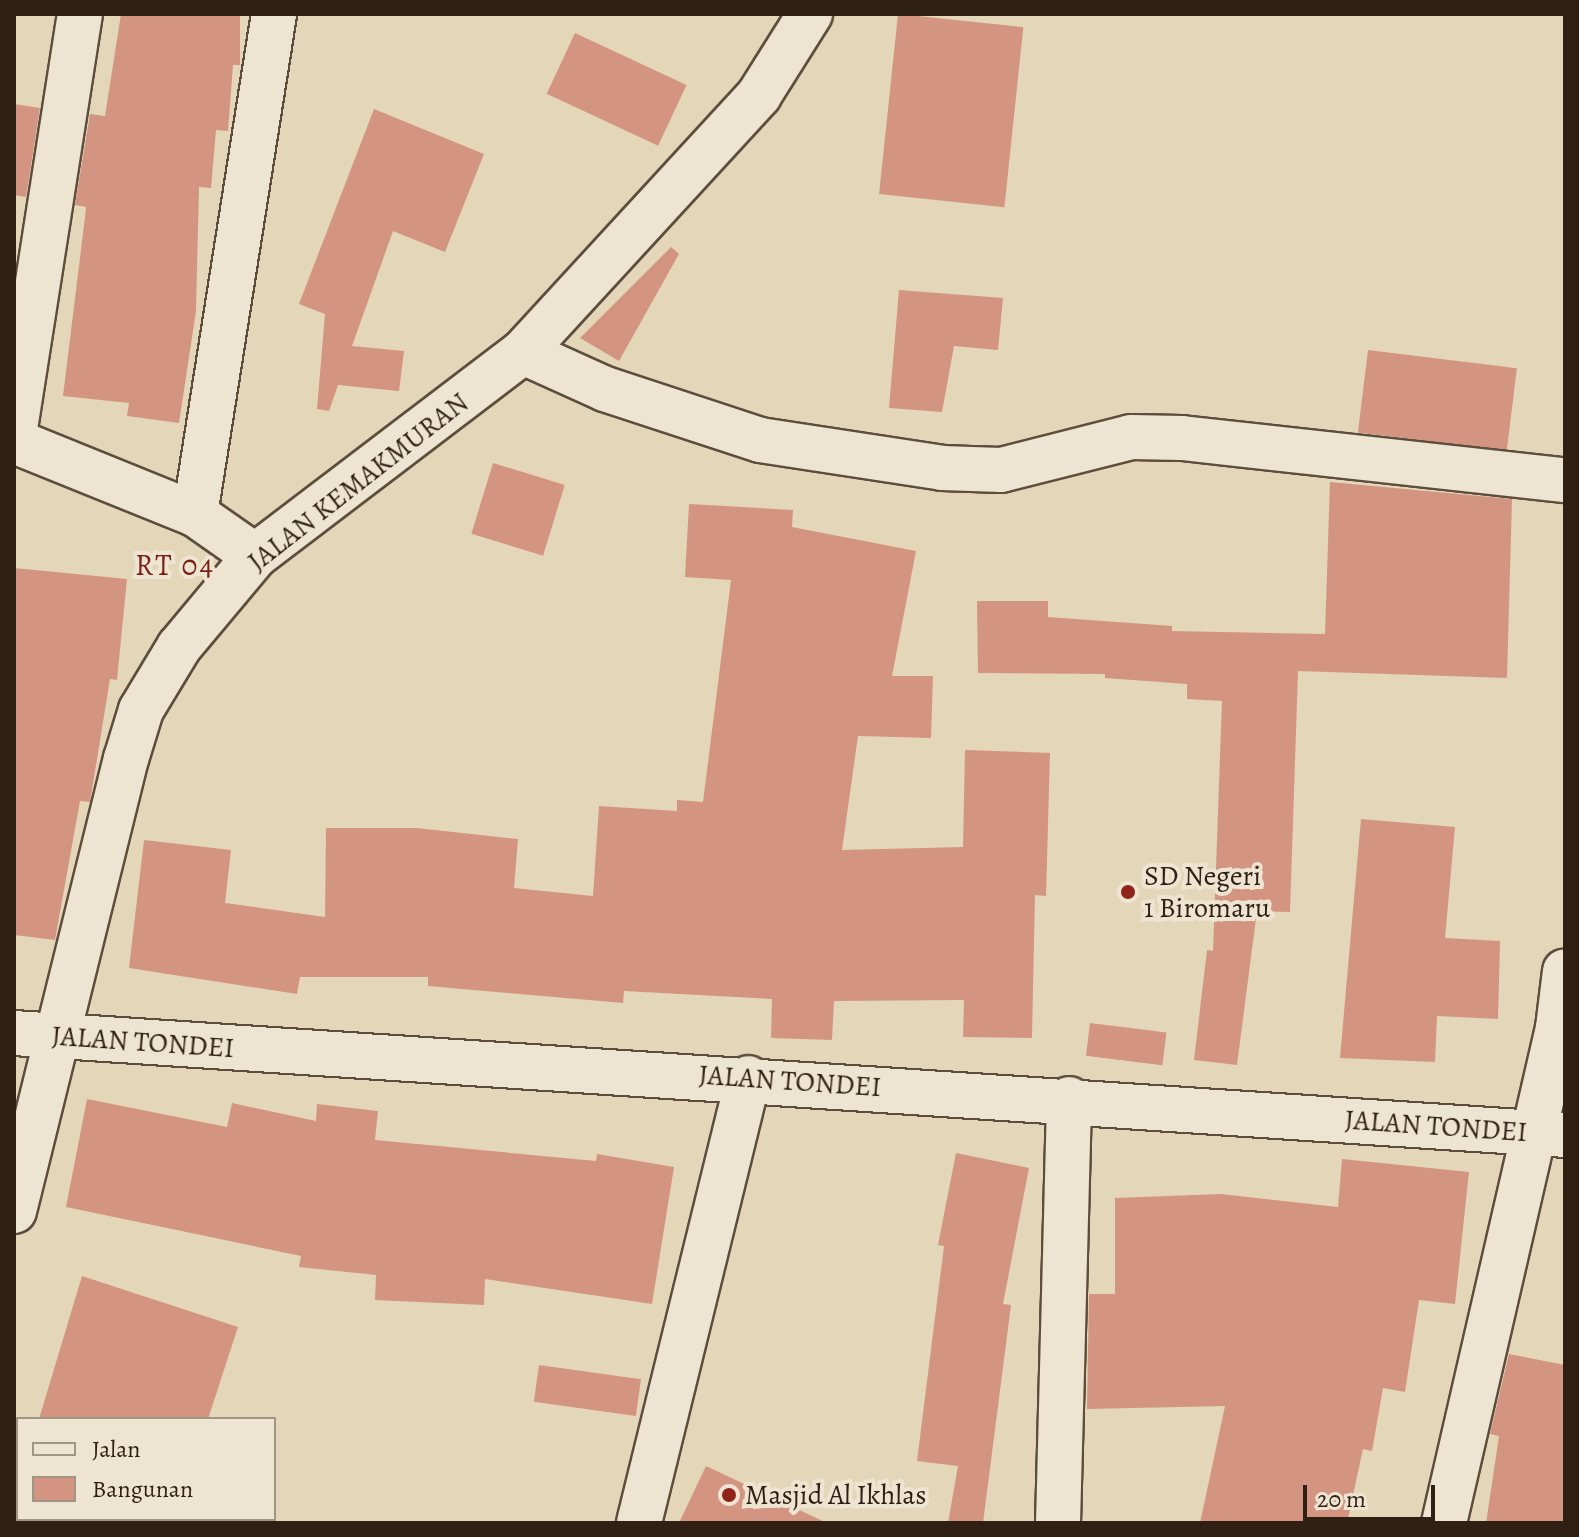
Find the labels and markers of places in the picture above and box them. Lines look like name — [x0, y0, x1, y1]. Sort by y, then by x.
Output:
place label: SD Negeri 1 Biromaru — [1144, 859, 1270, 925]
marker: SD Negeri 1 Biromaru — [1119, 883, 1137, 901]
place label: Masjid Al Ikhlas — [745, 1478, 926, 1512]
marker: Masjid Al Ikhlas — [720, 1486, 738, 1504]

